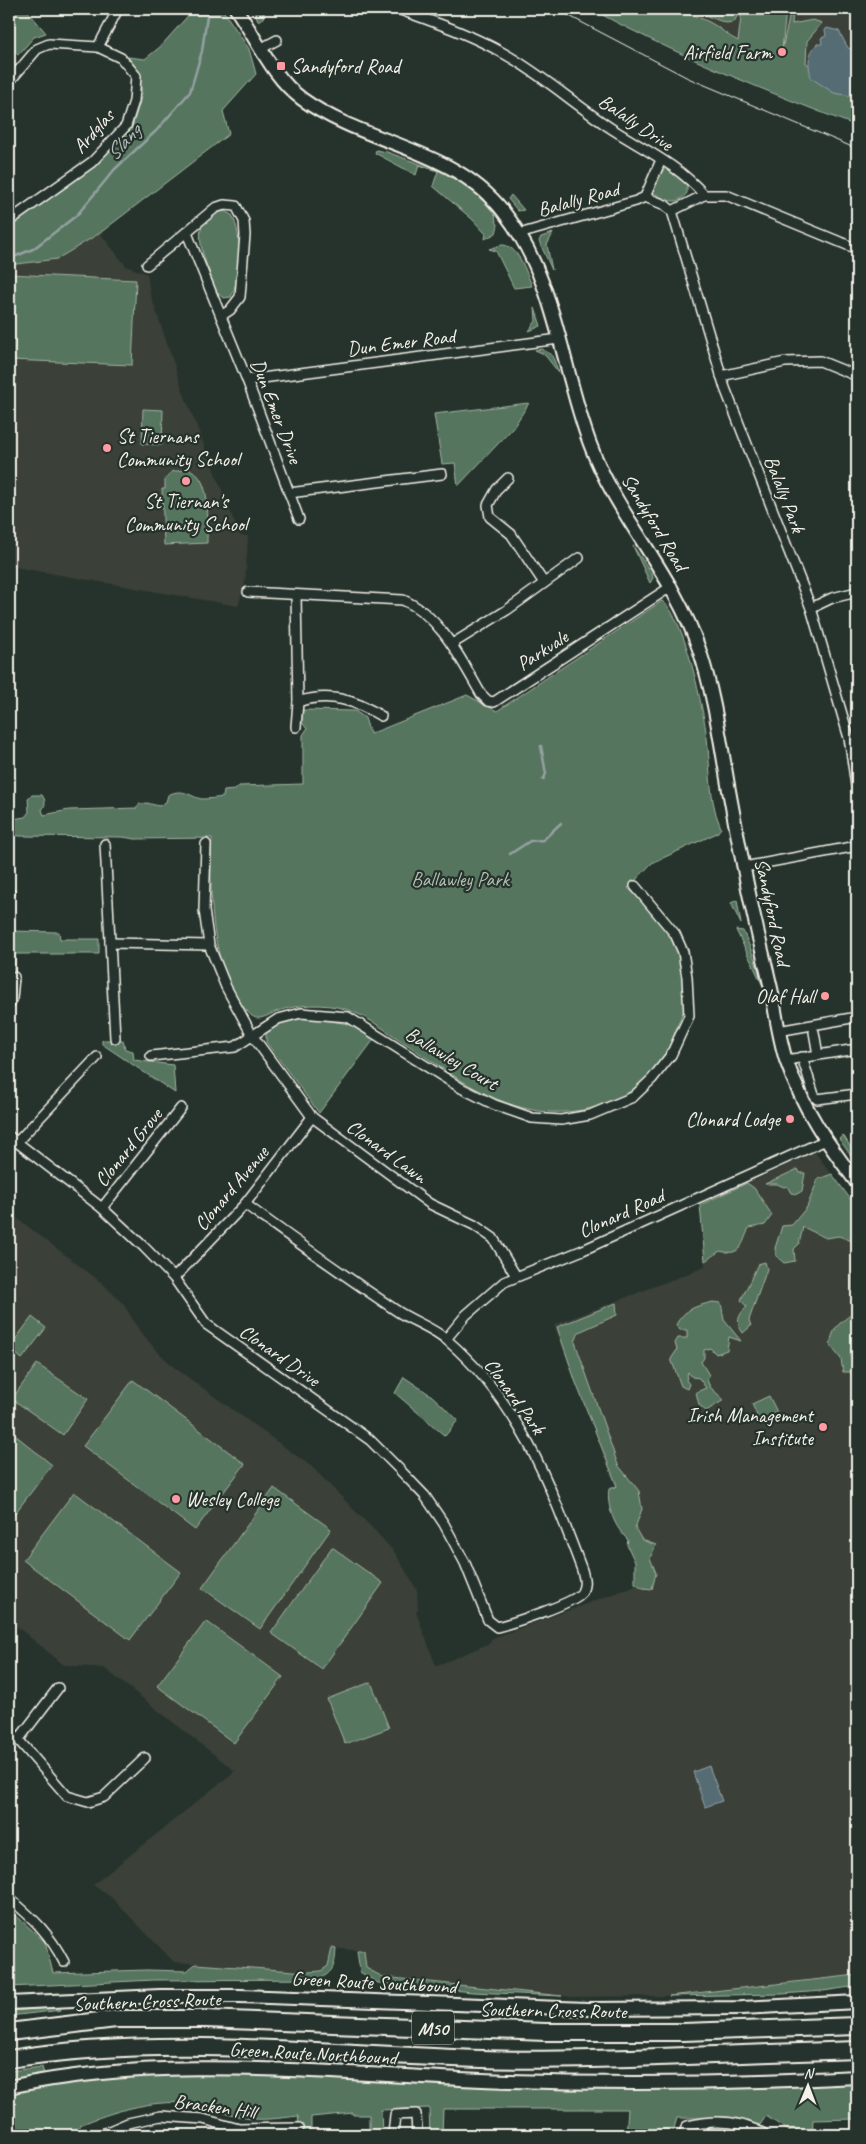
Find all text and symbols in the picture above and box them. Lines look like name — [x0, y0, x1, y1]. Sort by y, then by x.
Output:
place label: Airfield Farm — [683, 40, 774, 65]
marker: Airfield Farm — [776, 46, 788, 58]
place label: Sandyford Road — [291, 54, 403, 79]
marker: Sandyford Road — [275, 60, 287, 72]
street label: Balally Drive — [594, 88, 679, 157]
street label: Ardglas — [67, 102, 121, 159]
water label: Slang — [100, 117, 148, 166]
street label: Balally Road — [535, 176, 625, 222]
street label: Dun Emer Road — [346, 323, 459, 362]
street label: Dun Emer Drive — [245, 355, 308, 468]
place label: St Tiernans Community School — [117, 424, 243, 472]
marker: St Tiernans Community School — [101, 442, 113, 454]
street label: Balally Park — [759, 452, 811, 538]
street label: Sandyford Road — [616, 469, 695, 578]
marker: St Tiernan's Community School — [180, 475, 192, 487]
place label: St Tiernan's Community School — [125, 489, 251, 537]
street label: Parkvale — [512, 624, 574, 676]
street label: Sandyford Road — [749, 856, 797, 971]
park label: Ballawley Park — [411, 867, 510, 892]
place label: Olaf Hall — [756, 984, 819, 1009]
marker: Olaf Hall — [819, 990, 831, 1002]
street label: Ballawley Court — [401, 1021, 505, 1097]
street label: Clonard Grove — [89, 1102, 169, 1192]
place label: Clonard Lodge — [686, 1107, 781, 1132]
marker: Clonard Lodge — [784, 1113, 796, 1125]
street label: Clonard Lawn — [342, 1114, 432, 1189]
street label: Clonard Avenue — [189, 1140, 275, 1236]
street label: Clonard Road — [575, 1182, 671, 1243]
street label: Clonard Drive — [235, 1319, 326, 1393]
street label: Clonard Park — [479, 1353, 552, 1441]
place label: Irish Management Institute — [687, 1403, 815, 1451]
marker: Irish Management Institute — [817, 1421, 829, 1433]
place label: Wesley College — [186, 1487, 280, 1512]
marker: Wesley College — [170, 1493, 182, 1505]
street label: Green Route Southbound — [291, 1966, 460, 1999]
street label: Southern Cross Route — [73, 1986, 222, 2017]
street label: Southern Cross Route — [479, 1997, 628, 2024]
road number: M50 — [412, 2012, 454, 2045]
street label: Green Route Northbound — [229, 2037, 400, 2071]
north arrow — [784, 2062, 834, 2112]
text: N — [804, 2065, 815, 2082]
street label: Bracken Hill — [172, 2088, 261, 2125]

